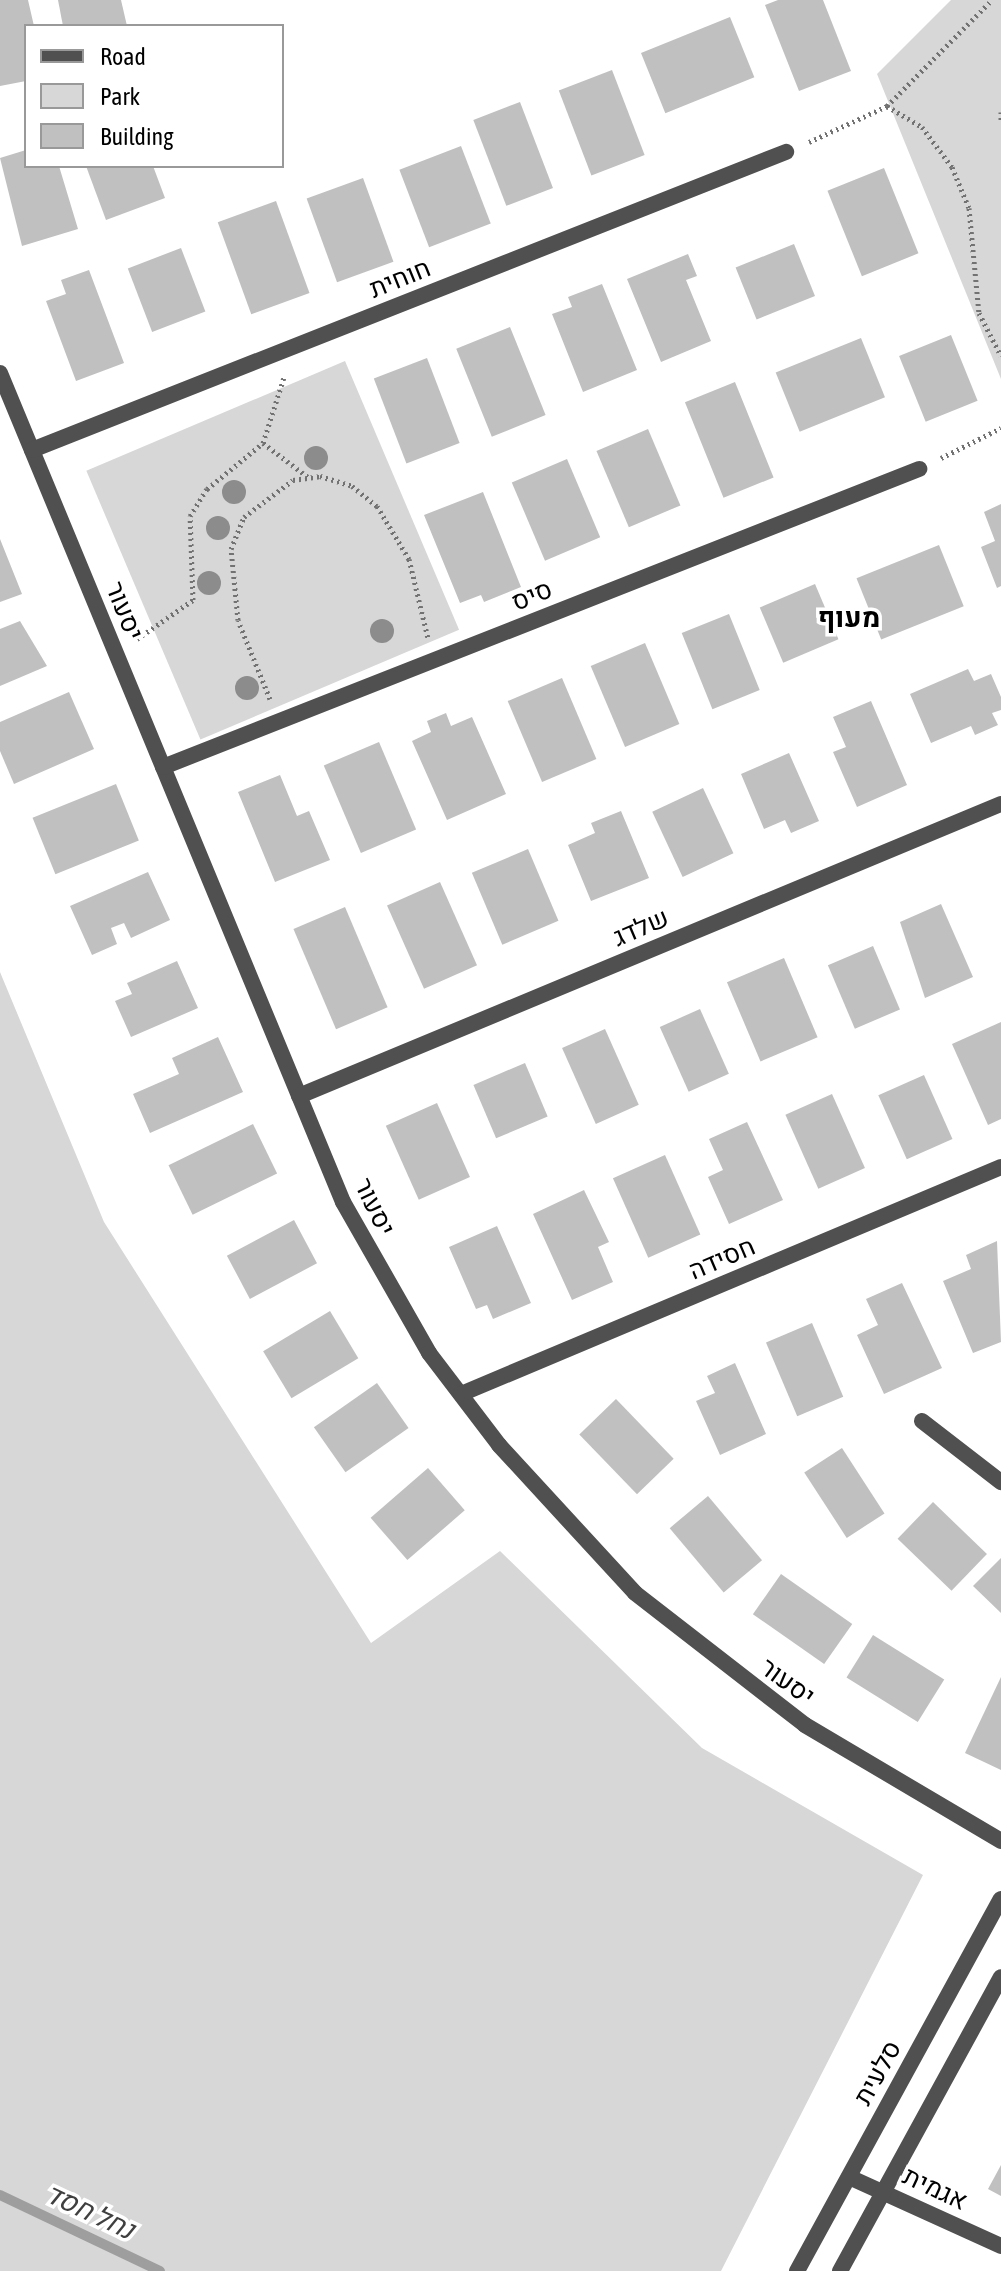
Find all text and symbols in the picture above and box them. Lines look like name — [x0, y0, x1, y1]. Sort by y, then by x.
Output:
legend — [24, 24, 284, 168]
text: Road — [100, 43, 146, 70]
text: Park — [100, 83, 140, 110]
text: Building — [100, 123, 173, 150]
street label: חוחית — [365, 253, 435, 305]
street label: סיס — [507, 574, 557, 618]
street label: יסעור — [98, 577, 150, 645]
district label: מעוף — [818, 600, 880, 634]
street label: שלדג — [608, 902, 674, 954]
street label: יסעור — [347, 1173, 401, 1241]
street label: חסידה — [684, 1231, 760, 1287]
street label: יסעור — [754, 1652, 820, 1712]
street label: סלעית — [848, 2035, 908, 2111]
street label: אגמית — [898, 2161, 972, 2217]
water label: נחל חסד — [40, 2176, 140, 2246]

